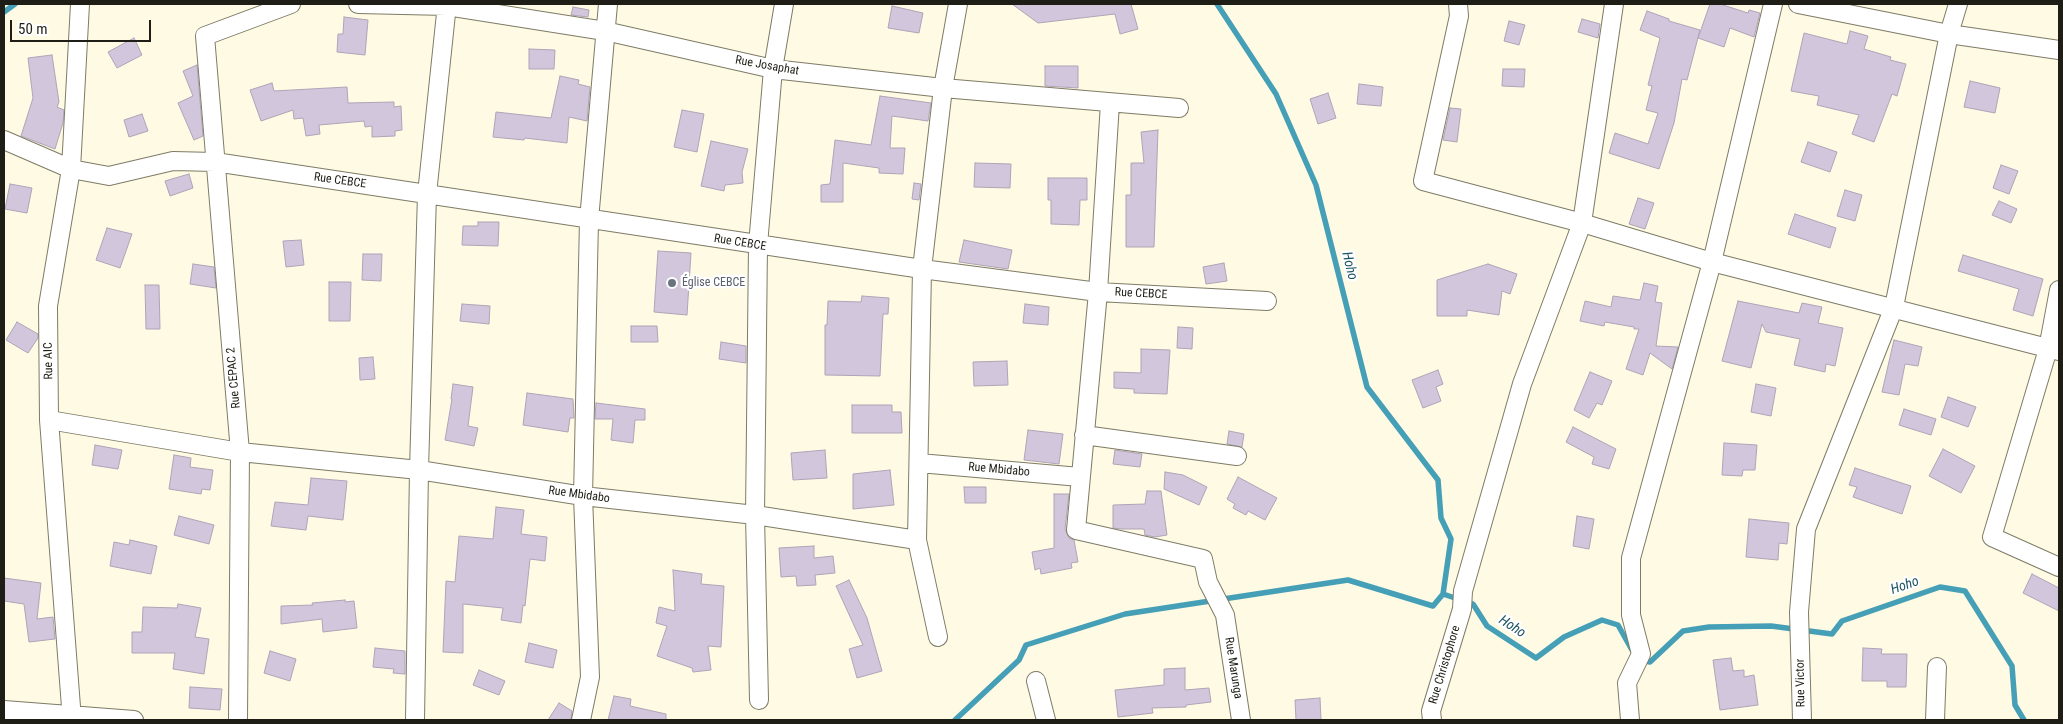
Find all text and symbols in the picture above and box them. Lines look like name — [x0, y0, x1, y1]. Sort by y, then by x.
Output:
scale bar — [12, 10, 154, 42]
text: 50 m — [18, 20, 48, 38]
street label: Rue Josaphat — [734, 53, 800, 79]
street label: Rue CEBCE — [313, 170, 367, 192]
street label: Rue CEBCE — [713, 232, 767, 254]
water label: Hoho — [1337, 250, 1361, 282]
place label: Église CEBCE — [682, 276, 745, 290]
marker: Église CEBCE — [666, 277, 678, 289]
street label: Rue CEBCE — [1114, 285, 1168, 303]
street label: Rue AIC — [41, 342, 57, 380]
street label: Rue CEPAC 2 — [224, 347, 244, 409]
street label: Rue Mbidabo — [968, 460, 1030, 480]
street label: Rue Mbidabo — [547, 484, 611, 506]
water label: Hoho — [1889, 573, 1921, 599]
water label: Hoho — [1495, 612, 1529, 642]
street label: Rue Christophore — [1426, 624, 1464, 706]
street label: Rue Marunga — [1221, 636, 1245, 700]
street label: Rue Victor — [1793, 659, 1809, 707]

